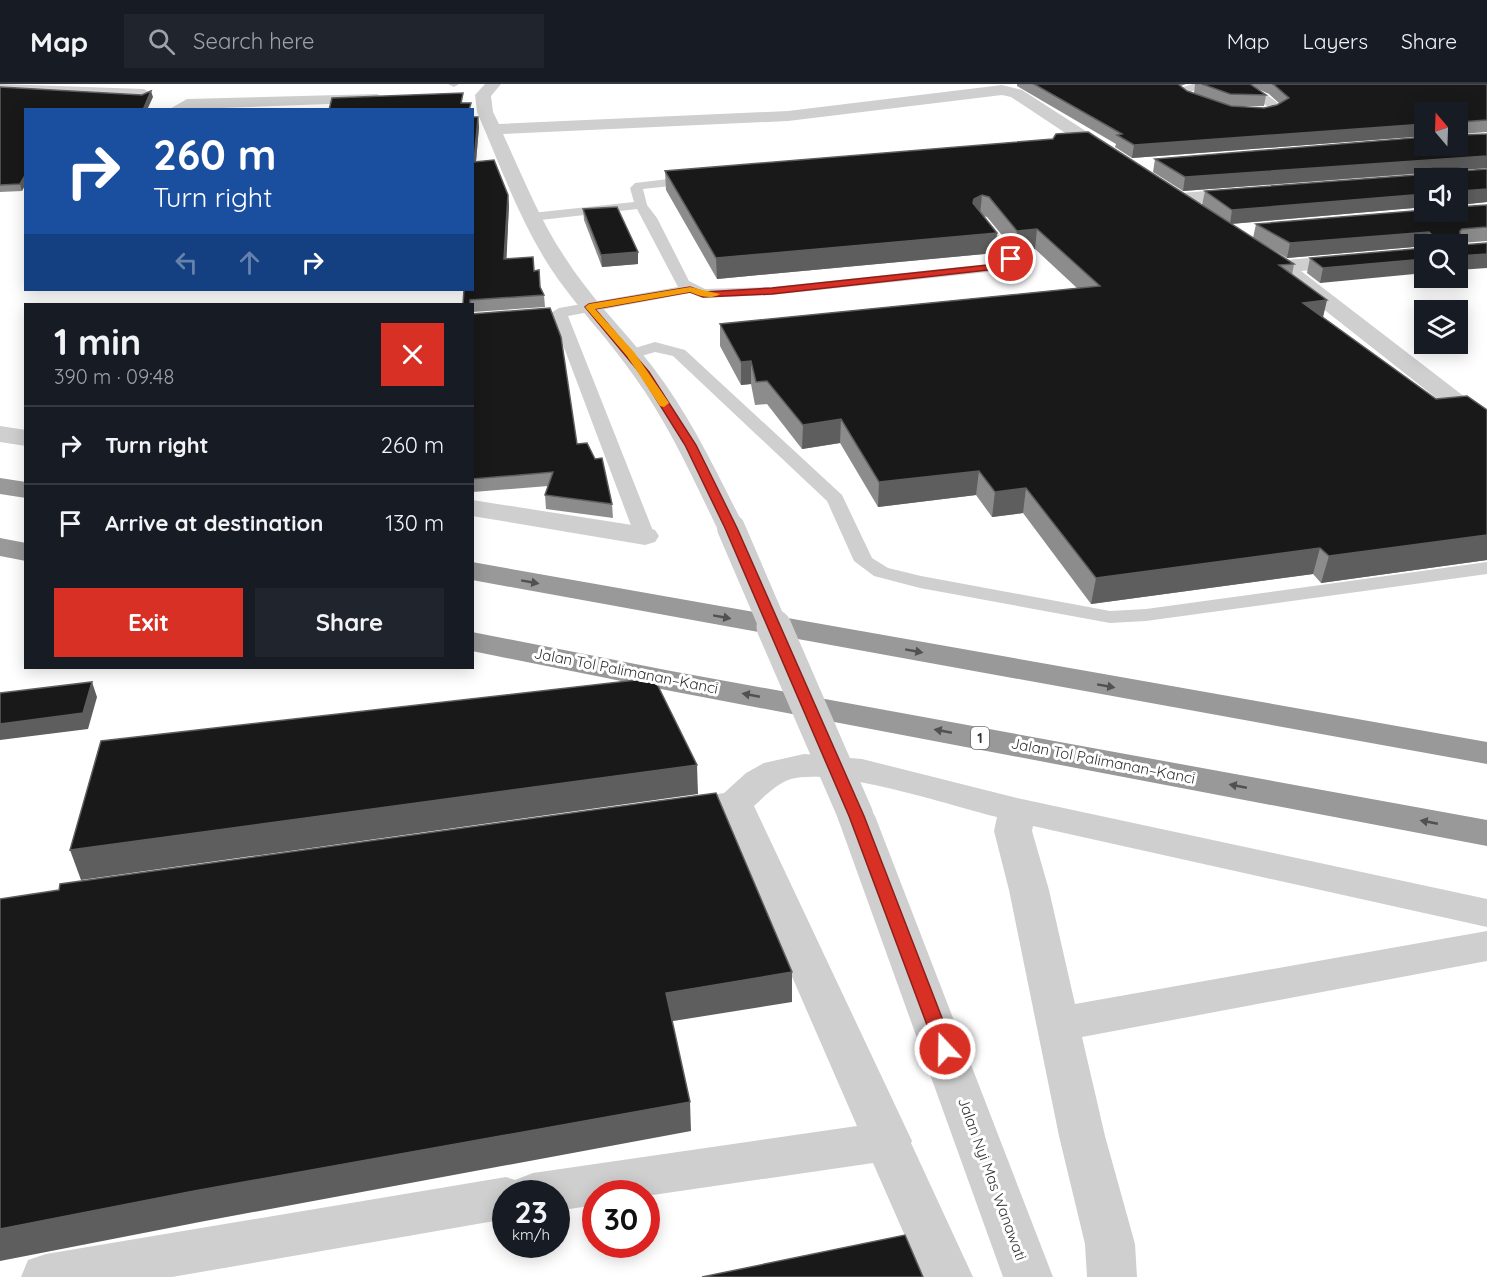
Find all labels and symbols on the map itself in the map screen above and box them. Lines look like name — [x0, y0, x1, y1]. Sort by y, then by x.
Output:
north arrow — [1414, 102, 1468, 156]
pin — [985, 233, 1036, 284]
one-way arrow — [521, 578, 540, 587]
one-way arrow — [713, 612, 732, 621]
street label: Jalan Tol Palimanan–Kanci — [532, 643, 720, 698]
one-way arrow — [904, 647, 923, 656]
one-way arrow — [1096, 681, 1115, 690]
one-way arrow — [742, 691, 761, 700]
one-way arrow — [933, 726, 952, 735]
road number: 1 — [971, 727, 989, 749]
street label: Jalan Tol Palimanan–Kanci — [1009, 733, 1197, 788]
one-way arrow — [1228, 781, 1247, 790]
one-way arrow — [1420, 817, 1439, 826]
position arrow — [913, 1017, 977, 1081]
street label: Jalan Nyi Mas Wanawati — [954, 1095, 1031, 1263]
speed limit sign: 30 — [582, 1180, 660, 1258]

